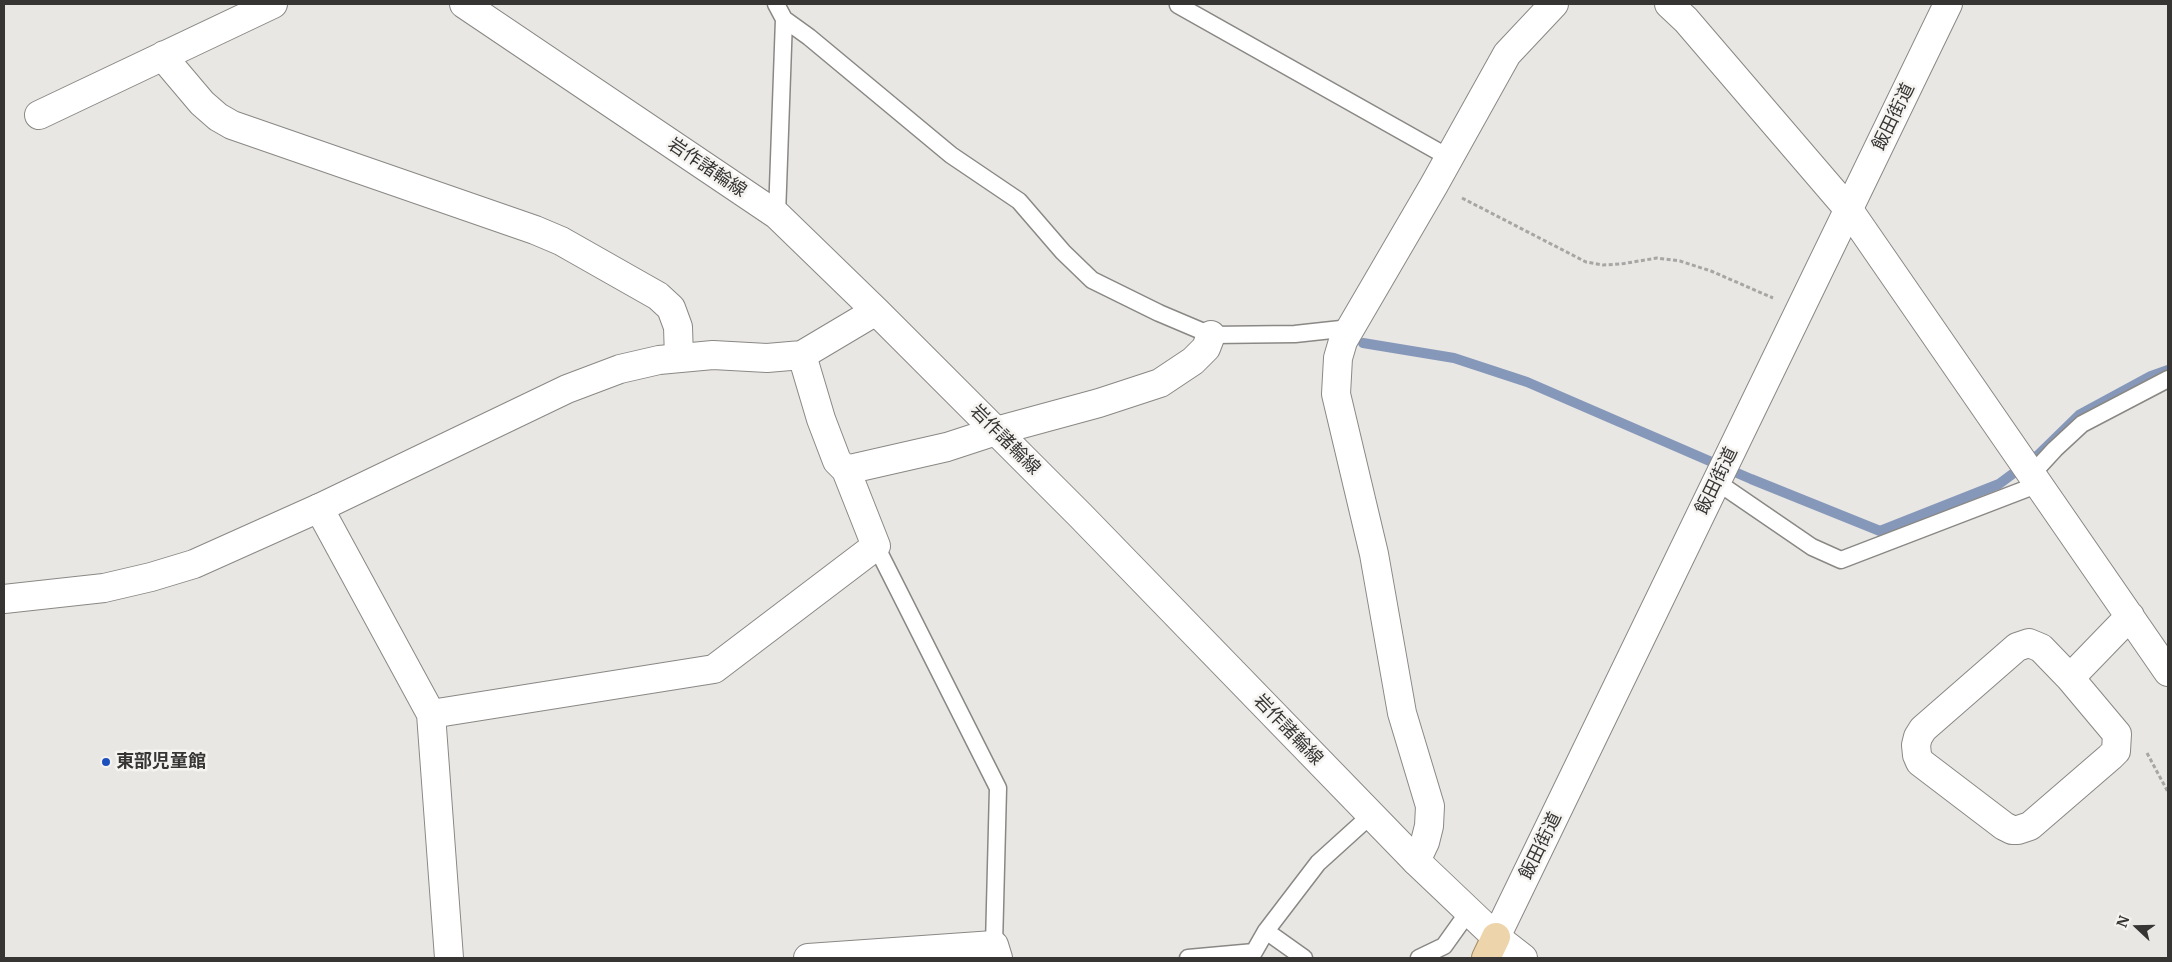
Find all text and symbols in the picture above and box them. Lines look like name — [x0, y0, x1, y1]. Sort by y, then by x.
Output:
street label: 飯田街道 — [1869, 80, 1919, 154]
street label: 岩作諸輪線 — [664, 134, 750, 202]
street label: 岩作諸輪線 — [966, 401, 1044, 479]
street label: 飯田街道 — [1692, 444, 1742, 518]
street label: 岩作諸輪線 — [1249, 690, 1327, 770]
place label: 東部児童館 — [116, 751, 206, 773]
marker: 東部児童館 — [100, 756, 112, 768]
street label: 飯田街道 — [1516, 809, 1566, 883]
north arrow — [2112, 902, 2162, 952]
text: N — [2113, 913, 2133, 930]

